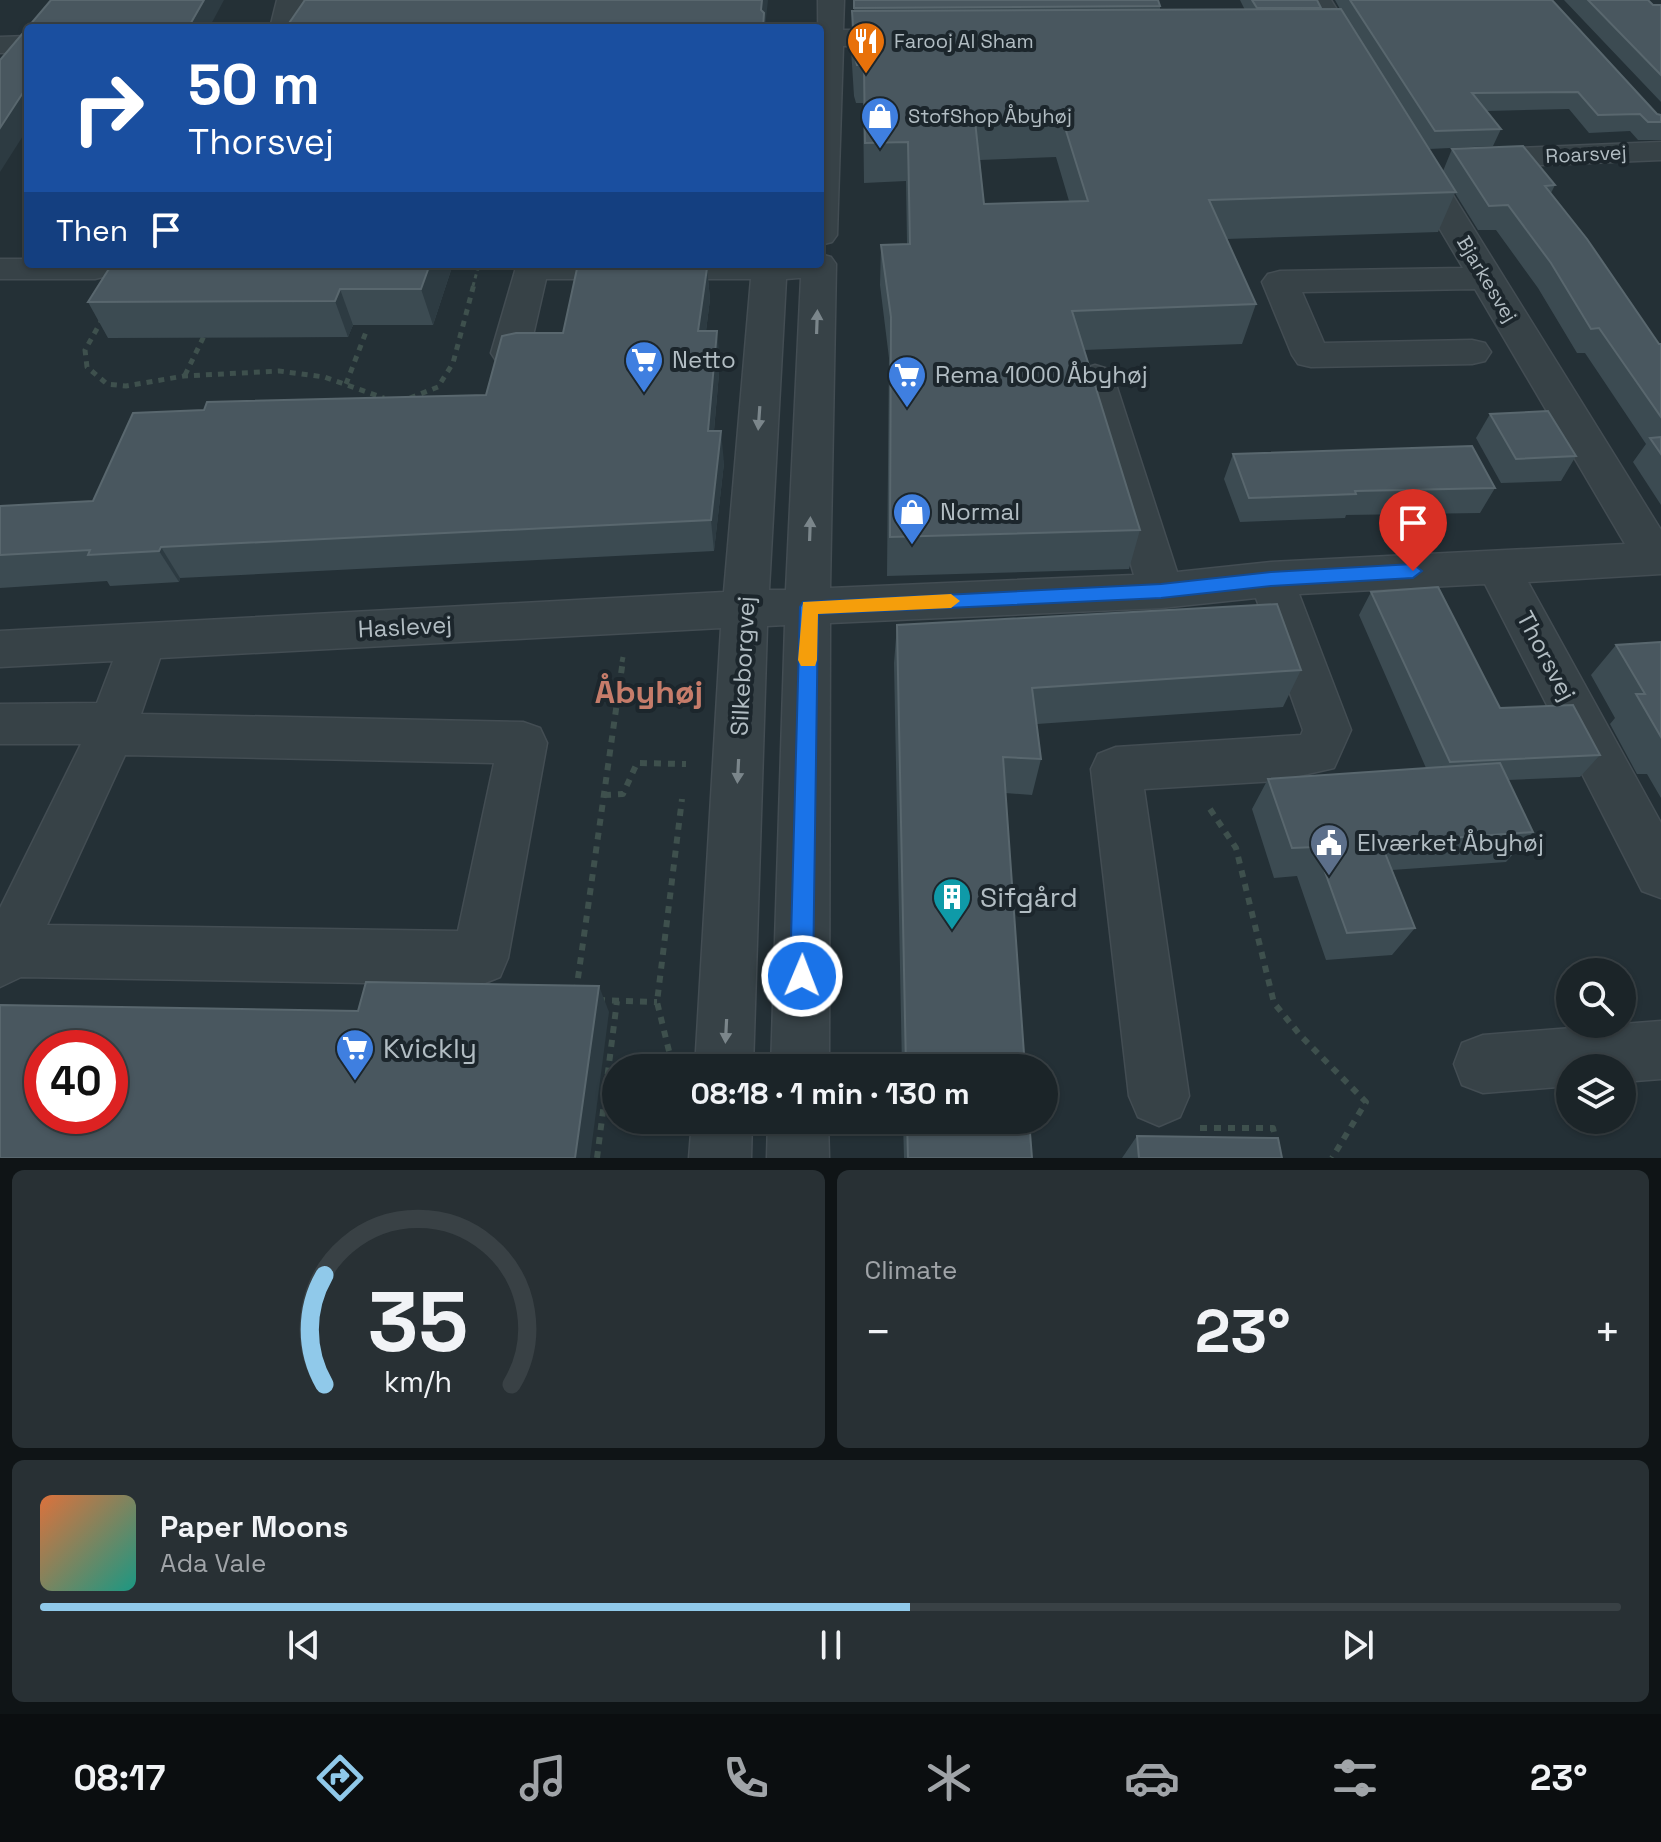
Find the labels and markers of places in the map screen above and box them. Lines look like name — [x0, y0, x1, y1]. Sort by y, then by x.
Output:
restaurant icon: Farooj Al Sham — [845, 20, 887, 75]
place label: Farooj Al Sham — [894, 28, 1034, 54]
shop icon: StofShop Åbyhøj — [859, 95, 901, 150]
place label: StofShop Åbyhøj — [908, 103, 1072, 129]
supermarket icon: Netto — [623, 339, 665, 394]
place label: Netto — [672, 344, 736, 375]
supermarket icon: Rema 1000 Åbyhøj — [886, 354, 928, 409]
place label: Rema 1000 Åbyhøj — [935, 359, 1148, 390]
pin — [1379, 489, 1447, 571]
shop icon: Normal — [891, 491, 933, 546]
place label: Normal — [940, 496, 1020, 527]
public building icon: Elværket Åbyhøj — [1308, 822, 1350, 877]
place label: Elværket Åbyhøj — [1357, 827, 1544, 858]
building icon: Sifgård — [931, 876, 973, 931]
place label: Sifgård — [980, 879, 1078, 915]
supermarket icon: Kvickly — [334, 1027, 376, 1082]
place label: Kvickly — [383, 1030, 477, 1066]

